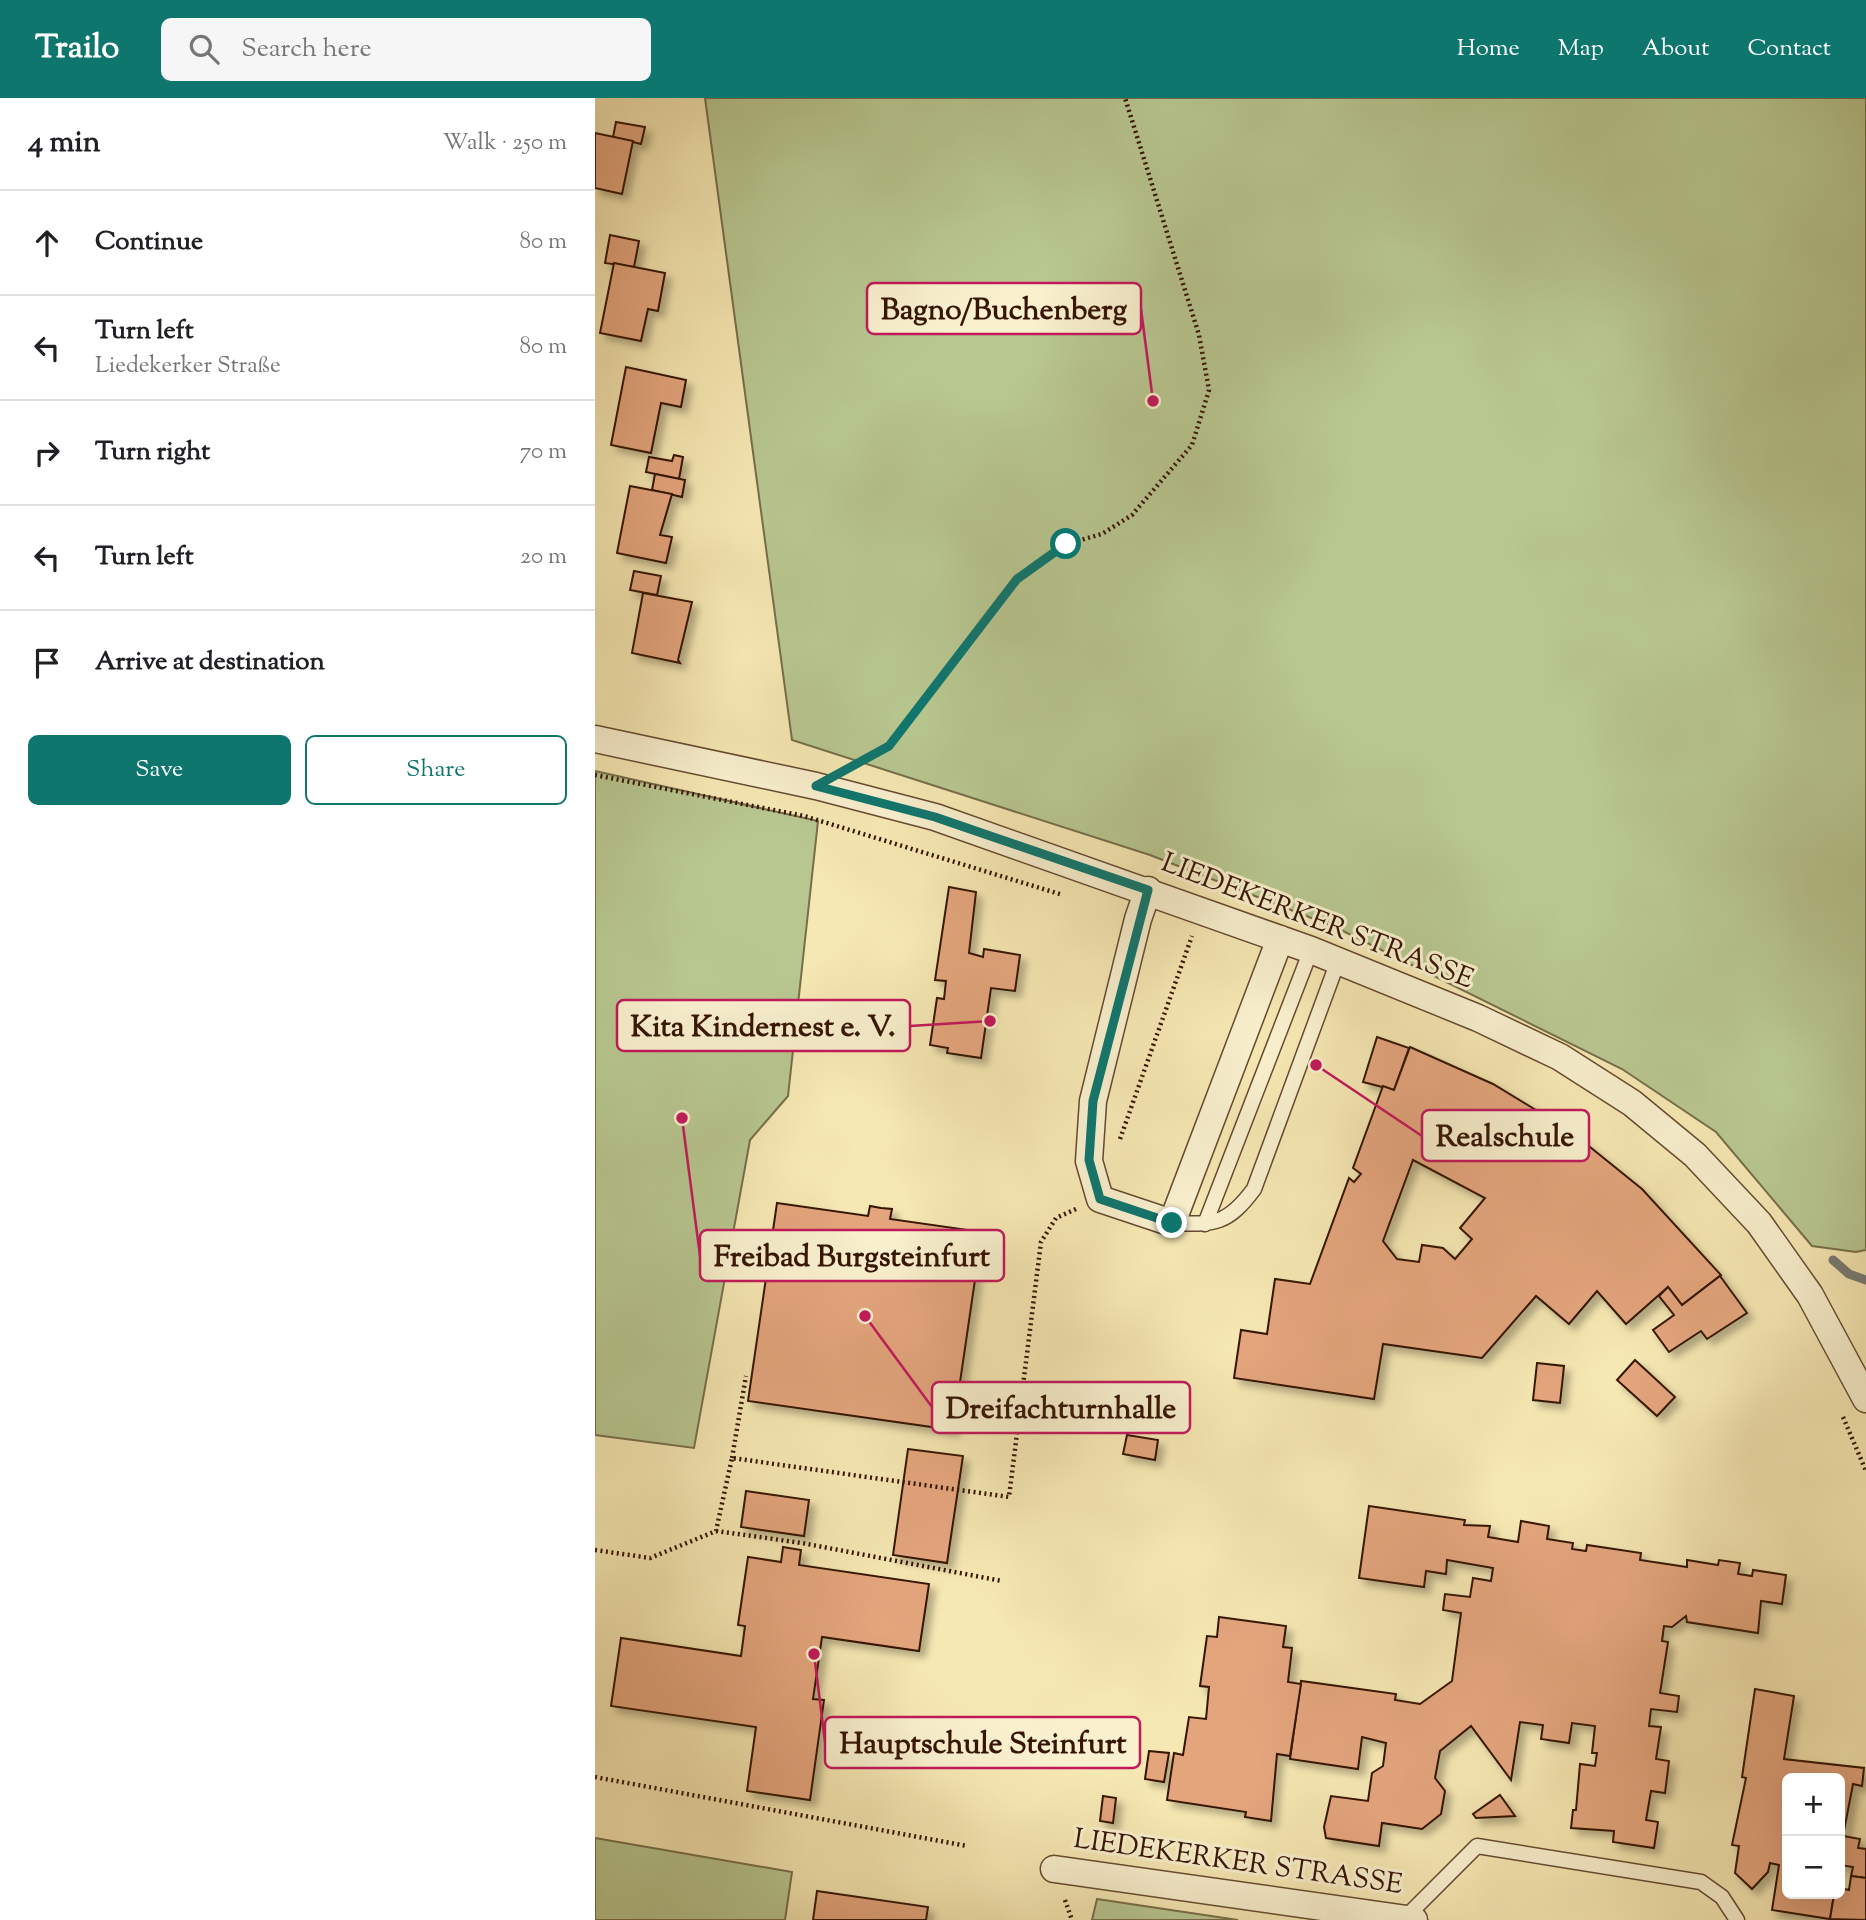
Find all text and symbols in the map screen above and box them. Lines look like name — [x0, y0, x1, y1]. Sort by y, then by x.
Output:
search box — [161, 18, 651, 81]
text: Trailo — [35, 25, 119, 73]
icon: search — [185, 30, 223, 68]
text: Search here — [241, 31, 372, 68]
text: Home — [1457, 32, 1520, 66]
text: Map — [1558, 32, 1604, 66]
text: About — [1642, 32, 1709, 66]
text: Contact — [1747, 32, 1831, 66]
text: 4 min — [28, 122, 101, 165]
text: Walk · 250 m — [443, 127, 567, 160]
icon: ahead — [28, 224, 66, 262]
text: Continue — [95, 224, 203, 261]
text: 80 m — [519, 226, 567, 259]
callout: Bagno/Buchenberg — [867, 283, 1141, 334]
text: Bagno/Buchenberg — [881, 290, 1128, 333]
text: Turn left — [95, 313, 194, 350]
icon: left — [28, 329, 66, 367]
text: 80 m — [519, 331, 567, 364]
text: Liedekerker Straße — [95, 350, 281, 383]
icon: right — [28, 434, 66, 472]
text: Turn right — [95, 434, 210, 471]
text: 70 m — [520, 436, 567, 469]
route start — [1050, 528, 1081, 559]
icon: left — [28, 539, 66, 577]
text: Turn left — [95, 539, 194, 576]
text: 20 m — [520, 541, 567, 574]
icon: arrive — [28, 644, 66, 682]
text: Arrive at destination — [95, 644, 325, 681]
button: Save — [28, 735, 291, 805]
button: Share — [305, 735, 567, 805]
street label: LIEDEKERKER STRASSE — [1155, 844, 1479, 1000]
callout: Kita Kindernest e. V. — [617, 1000, 910, 1051]
text: Kita Kindernest e. V. — [630, 1007, 896, 1050]
callout: Realschule — [1422, 1110, 1589, 1161]
text: Realschule — [1436, 1117, 1574, 1160]
route end — [1156, 1207, 1187, 1238]
callout: Freibad Burgsteinfurt — [700, 1230, 1004, 1281]
text: Freibad Burgsteinfurt — [714, 1237, 991, 1280]
callout: Dreifachturnhalle — [932, 1382, 1190, 1433]
text: Dreifachturnhalle — [946, 1389, 1176, 1432]
callout: Hauptschule Steinfurt — [825, 1717, 1140, 1768]
text: Hauptschule Steinfurt — [840, 1724, 1127, 1767]
map controls — [1782, 1773, 1845, 1899]
button: + — [1782, 1773, 1845, 1836]
street label: LIEDEKERKER STRASSE — [1071, 1820, 1405, 1906]
button: − — [1782, 1836, 1845, 1899]

